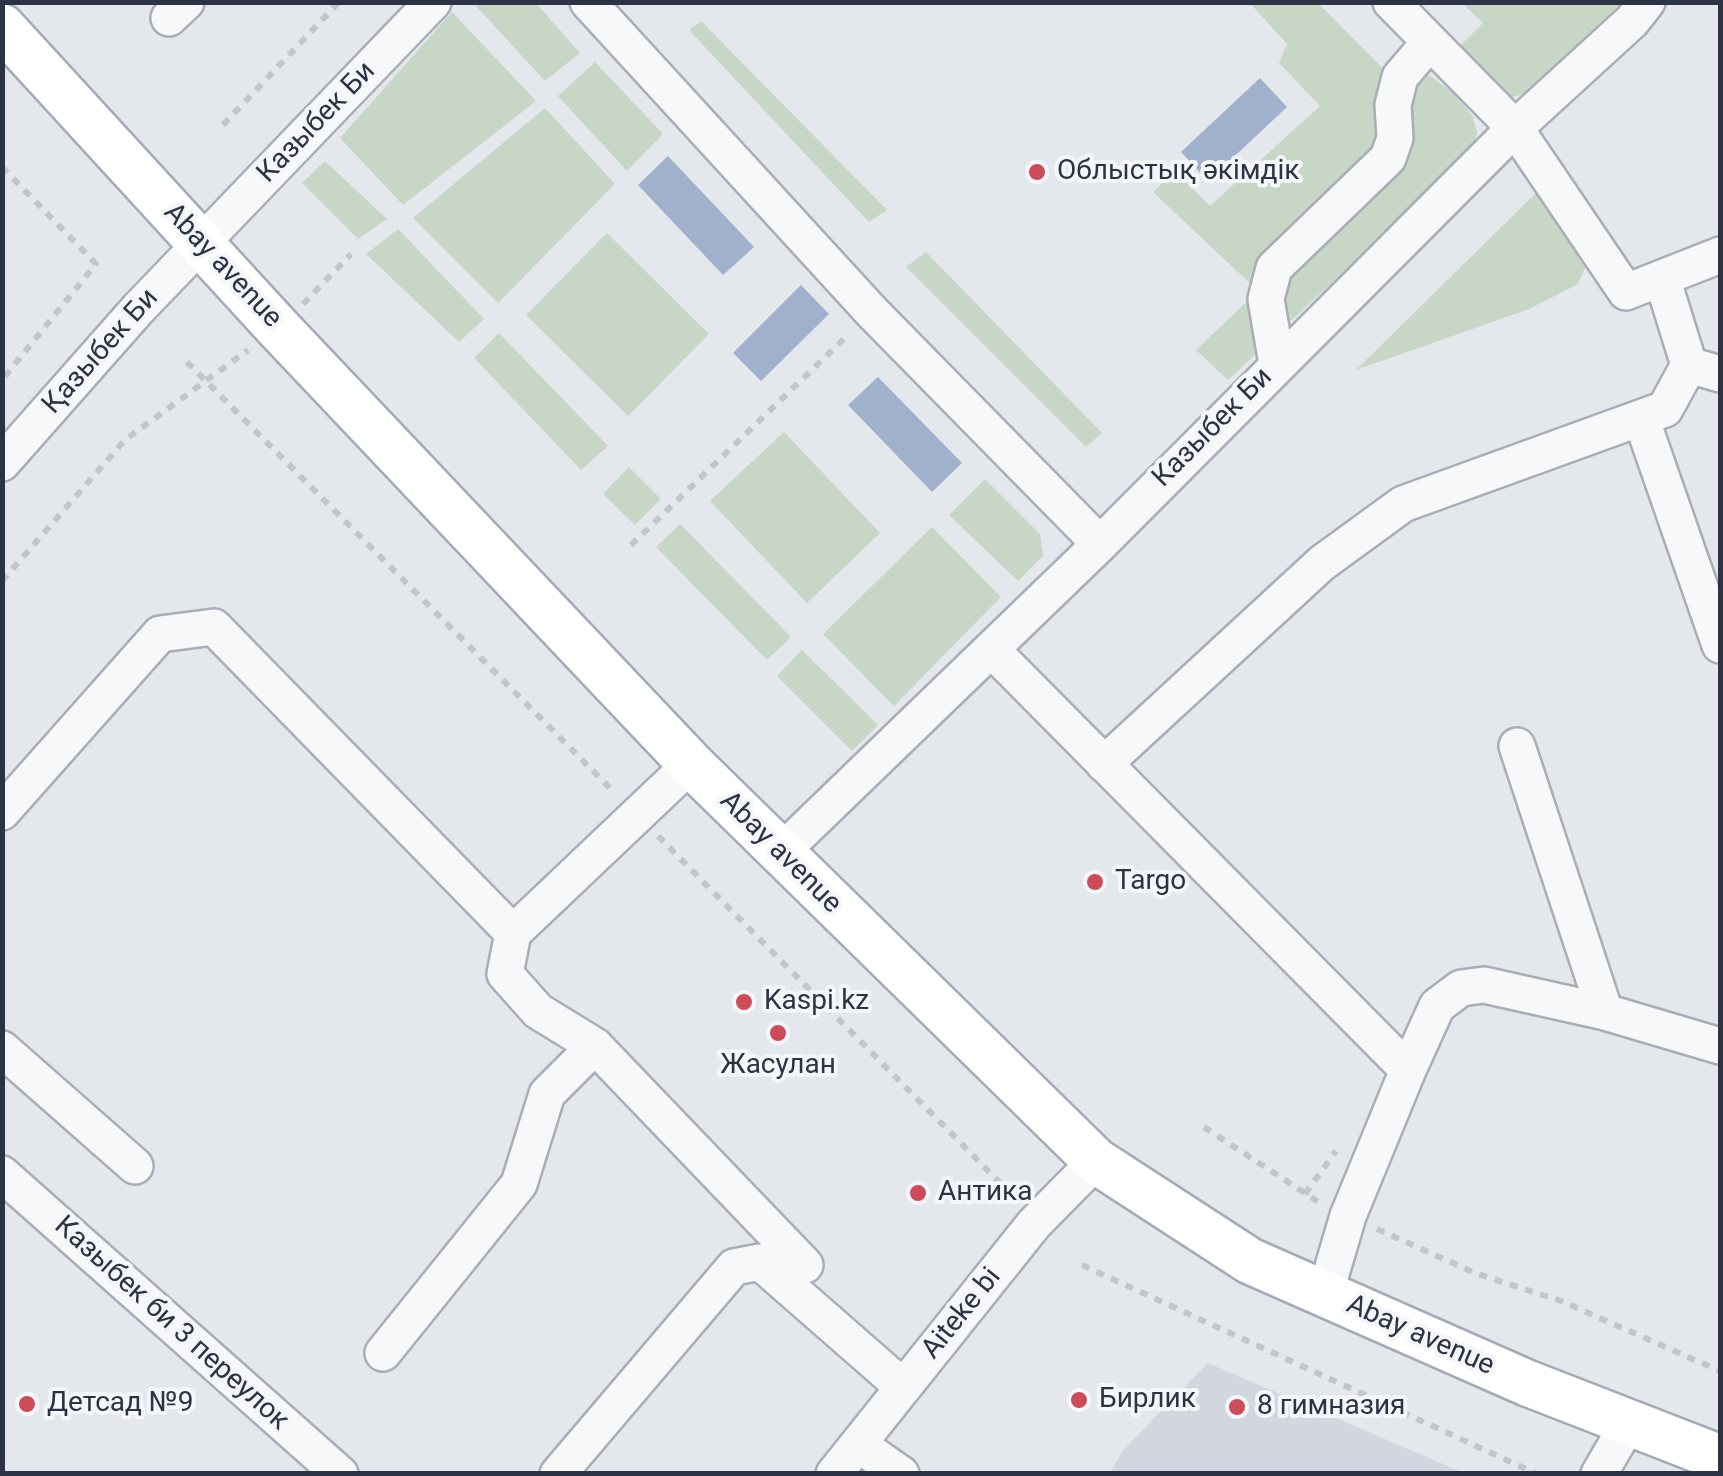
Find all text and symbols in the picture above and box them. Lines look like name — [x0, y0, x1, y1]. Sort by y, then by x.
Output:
street label: Казыбек Би — [251, 55, 383, 191]
place label: Облыстық әкімдік — [1057, 155, 1299, 189]
marker: Облыстық әкімдік — [1026, 161, 1048, 183]
street label: Abay avenue — [156, 197, 288, 335]
street label: Қазыбек Би — [36, 282, 166, 422]
street label: Казыбек Би — [1146, 361, 1280, 495]
street label: Abay avenue — [712, 785, 848, 921]
place label: Targo — [1115, 865, 1186, 899]
marker: Targo — [1084, 871, 1106, 893]
place label: Kaspi.kz — [764, 985, 869, 1019]
marker: Kaspi.kz — [733, 991, 755, 1013]
marker: Жасулан — [767, 1022, 789, 1044]
place label: Жасулан — [720, 1049, 836, 1083]
place label: Антика — [938, 1176, 1032, 1210]
marker: Антика — [907, 1182, 929, 1204]
street label: Казыбек би 3 переулок — [47, 1210, 295, 1438]
street label: Aiteke bi — [915, 1262, 1009, 1366]
street label: Abay avenue — [1341, 1288, 1499, 1384]
place label: Бирлик — [1099, 1383, 1196, 1417]
place label: Детсад №9 — [47, 1387, 193, 1421]
marker: Бирлик — [1068, 1389, 1090, 1411]
place label: 8 гимназия — [1257, 1390, 1405, 1424]
marker: Детсад №9 — [16, 1393, 38, 1415]
marker: 8 гимназия — [1226, 1396, 1248, 1418]

